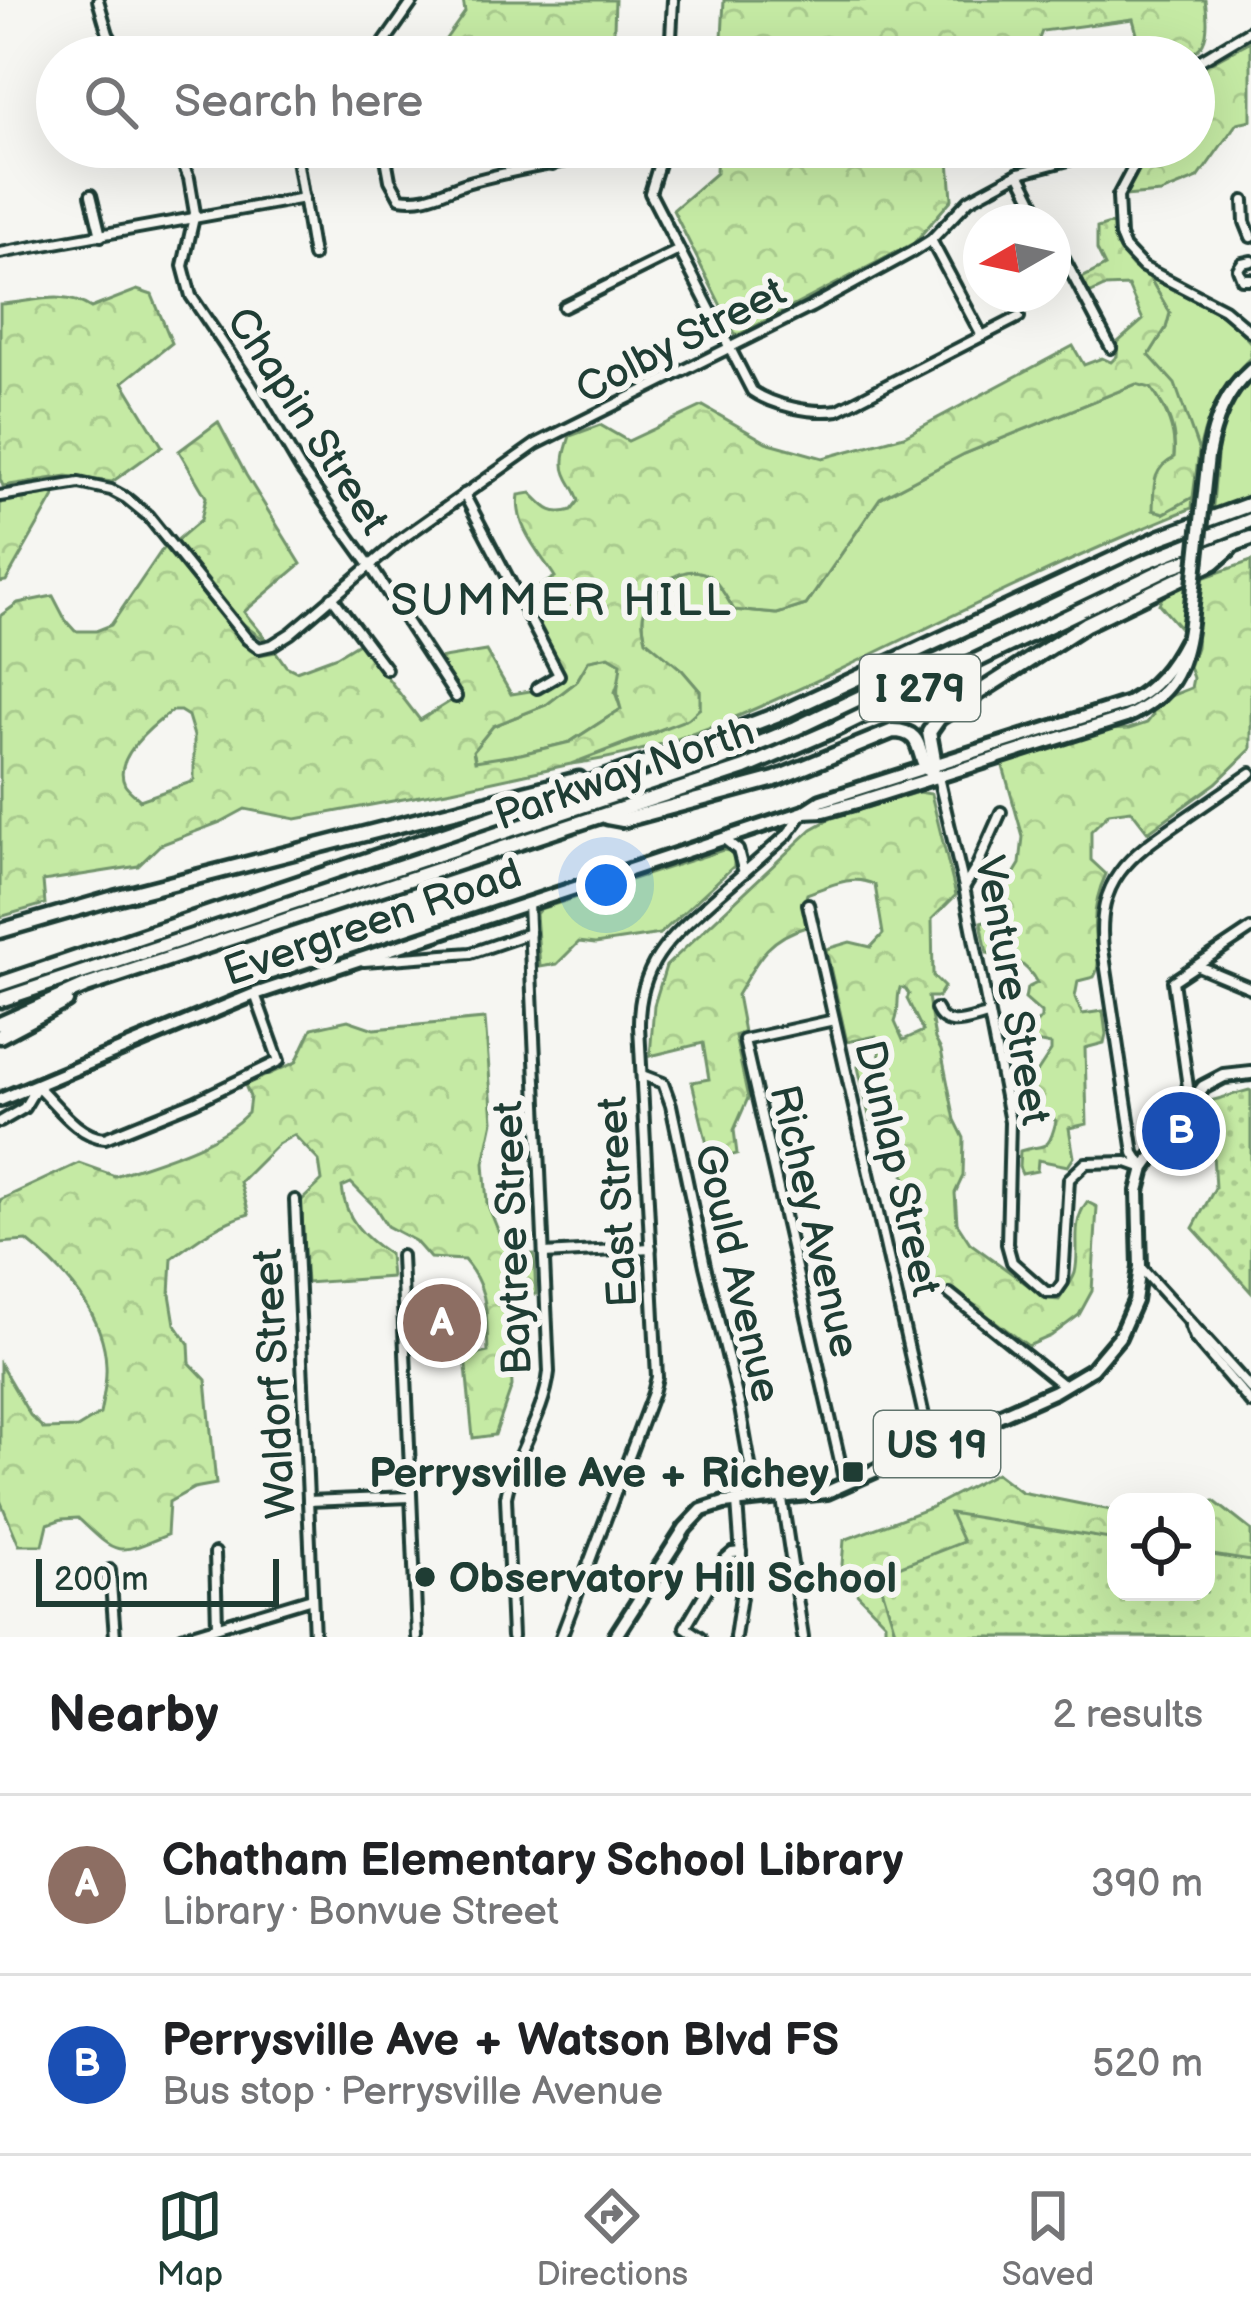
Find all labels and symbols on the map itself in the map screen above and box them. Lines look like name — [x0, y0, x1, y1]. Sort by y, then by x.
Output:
north arrow — [963, 204, 1071, 312]
street label: Colby Street — [568, 267, 794, 416]
street label: Chapin Street — [215, 298, 399, 545]
district label: SUMMER HILL — [390, 574, 734, 629]
road number: I 279 — [860, 655, 980, 721]
street label: Parkway North — [489, 706, 761, 843]
street label: Evergreen Road — [217, 849, 528, 998]
street label: Venture Street — [963, 852, 1060, 1129]
your location — [576, 855, 636, 915]
street label: Dunlap Street — [842, 1036, 951, 1301]
street label: Richey Avenue — [757, 1080, 870, 1363]
pin: B — [1142, 1086, 1220, 1176]
street label: East Street — [588, 1095, 649, 1309]
street label: Baytree Street — [483, 1100, 544, 1376]
street label: Gould Avenue — [682, 1139, 791, 1408]
street label: Waldorf Street — [243, 1247, 308, 1520]
pin: A — [403, 1278, 481, 1368]
road number: US 19 — [874, 1411, 1000, 1477]
place label: Perrysville Ave + Richey — [369, 1449, 829, 1500]
marker: Perrysville Ave + Richey — [840, 1459, 866, 1485]
scale bar — [36, 1553, 279, 1606]
place label: Observatory Hill School — [449, 1554, 897, 1605]
marker: Observatory Hill School — [412, 1564, 438, 1590]

